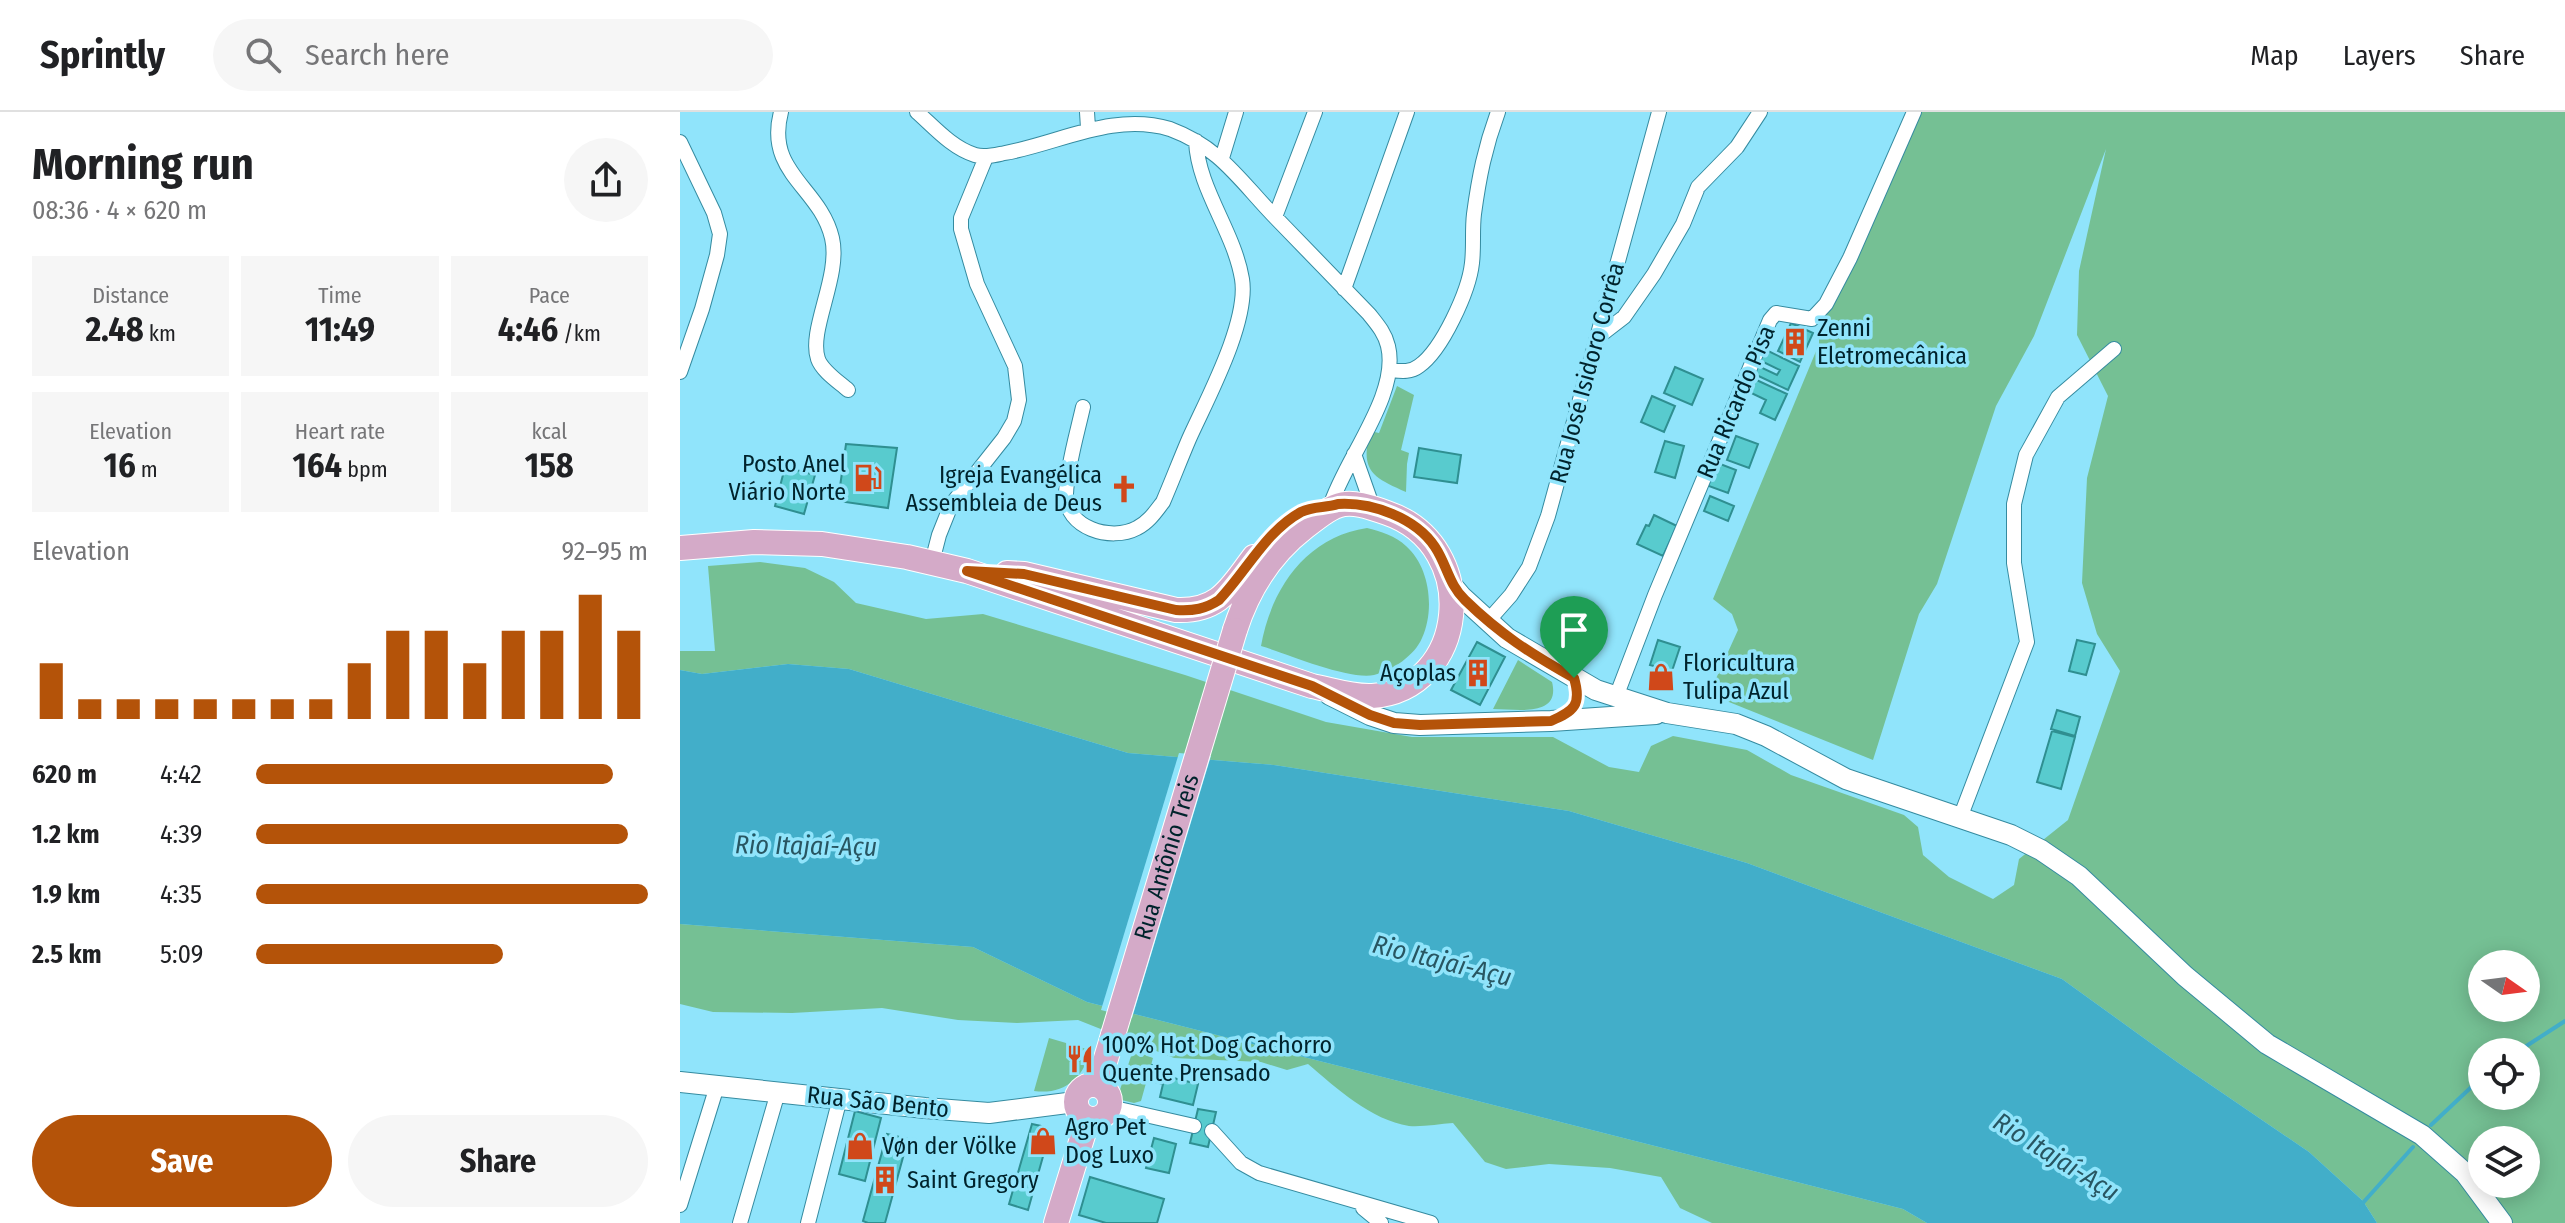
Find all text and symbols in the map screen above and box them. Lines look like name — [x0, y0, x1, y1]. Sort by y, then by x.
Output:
search box — [213, 19, 773, 91]
text: Sprintly — [40, 32, 165, 78]
icon: search — [241, 33, 285, 77]
text: Search here — [305, 37, 450, 73]
text: Map — [2250, 39, 2299, 72]
text: Layers — [2343, 39, 2416, 72]
text: Share — [2460, 39, 2525, 72]
text: Morning run — [32, 138, 254, 191]
button: share — [564, 138, 648, 222]
text: 08:36 · 4 × 620 m — [32, 195, 207, 226]
street label: Rua José Isidoro Corrêa — [1544, 259, 1630, 487]
text: Distance — [92, 282, 169, 309]
text: Time — [318, 282, 362, 309]
text: Pace — [529, 282, 570, 309]
text: 2.48 — [85, 309, 144, 350]
text: 11:49 — [305, 309, 375, 350]
text: 4:46 — [498, 309, 558, 350]
place label: Zenni Eletromecânica — [1817, 314, 1967, 370]
text: km — [144, 320, 176, 347]
text: /km — [558, 320, 601, 347]
street label: Rua Ricardo Pisa — [1691, 321, 1781, 483]
building icon: Zenni Eletromecânica — [1780, 327, 1810, 357]
text: Elevation — [89, 418, 172, 445]
text: Heart rate — [295, 418, 385, 445]
text: kcal — [532, 418, 567, 445]
text: 16 — [104, 445, 136, 486]
text: 164 — [292, 445, 342, 486]
text: 158 — [525, 445, 574, 486]
place label: Posto Anel Viário Norte — [728, 450, 846, 506]
text: m — [136, 456, 158, 483]
text: bpm — [342, 456, 388, 483]
place label: Igreja Evangélica Assembleia de Deus — [906, 461, 1102, 517]
fuel station icon: Posto Anel Viário Norte — [853, 463, 883, 493]
church icon: Igreja Evangélica Assembleia de Deus — [1109, 474, 1139, 504]
text: Elevation — [32, 536, 130, 567]
text: 92–95 m — [562, 536, 648, 567]
pin — [1540, 596, 1608, 678]
icon: arrive — [1552, 608, 1596, 652]
place label: Floricultura Tulipa Azul — [1683, 649, 1795, 705]
building icon: Açoplas — [1463, 658, 1493, 688]
place label: Açoplas — [1380, 659, 1456, 687]
shop icon: Floricultura Tulipa Azul — [1646, 662, 1676, 692]
text: 620 m — [32, 759, 97, 790]
text: 4:42 — [160, 759, 202, 790]
street label: Rua Antônio Treis — [1128, 771, 1205, 943]
text: 1.2 km — [32, 819, 99, 850]
text: 4:39 — [160, 819, 202, 850]
water label: Rio Itajaí-Açu — [735, 829, 877, 863]
text: 1.9 km — [32, 879, 100, 910]
text: 4:35 — [160, 879, 202, 910]
water label: Rio Itajaí-Açu — [1369, 929, 1515, 993]
text: 2.5 km — [32, 939, 102, 970]
text: 5:09 — [160, 939, 203, 970]
north arrow — [2468, 950, 2540, 1022]
map controls — [2468, 950, 2540, 1198]
place label: 100% Hot Dog Cachorro Quente Prensado — [1102, 1031, 1332, 1087]
button: locate — [2468, 1038, 2540, 1110]
restaurant icon: 100% Hot Dog Cachorro Quente Prensado — [1065, 1044, 1095, 1074]
street label: Rua São Bento — [806, 1081, 950, 1123]
water label: Rio Itajaí-Açu — [1987, 1106, 2125, 1208]
place label: Agro Pet Dog Luxo — [1065, 1113, 1154, 1169]
button: Save — [32, 1115, 332, 1207]
button: Share — [348, 1115, 648, 1207]
shop icon: Agro Pet Dog Luxo — [1028, 1126, 1058, 1156]
button: layers — [2468, 1126, 2540, 1198]
shop icon: Vøn der Völke — [845, 1131, 875, 1161]
place label: Vøn der Völke — [882, 1132, 1017, 1160]
building icon: Saint Gregory — [870, 1165, 900, 1195]
place label: Saint Gregory — [907, 1166, 1039, 1194]

